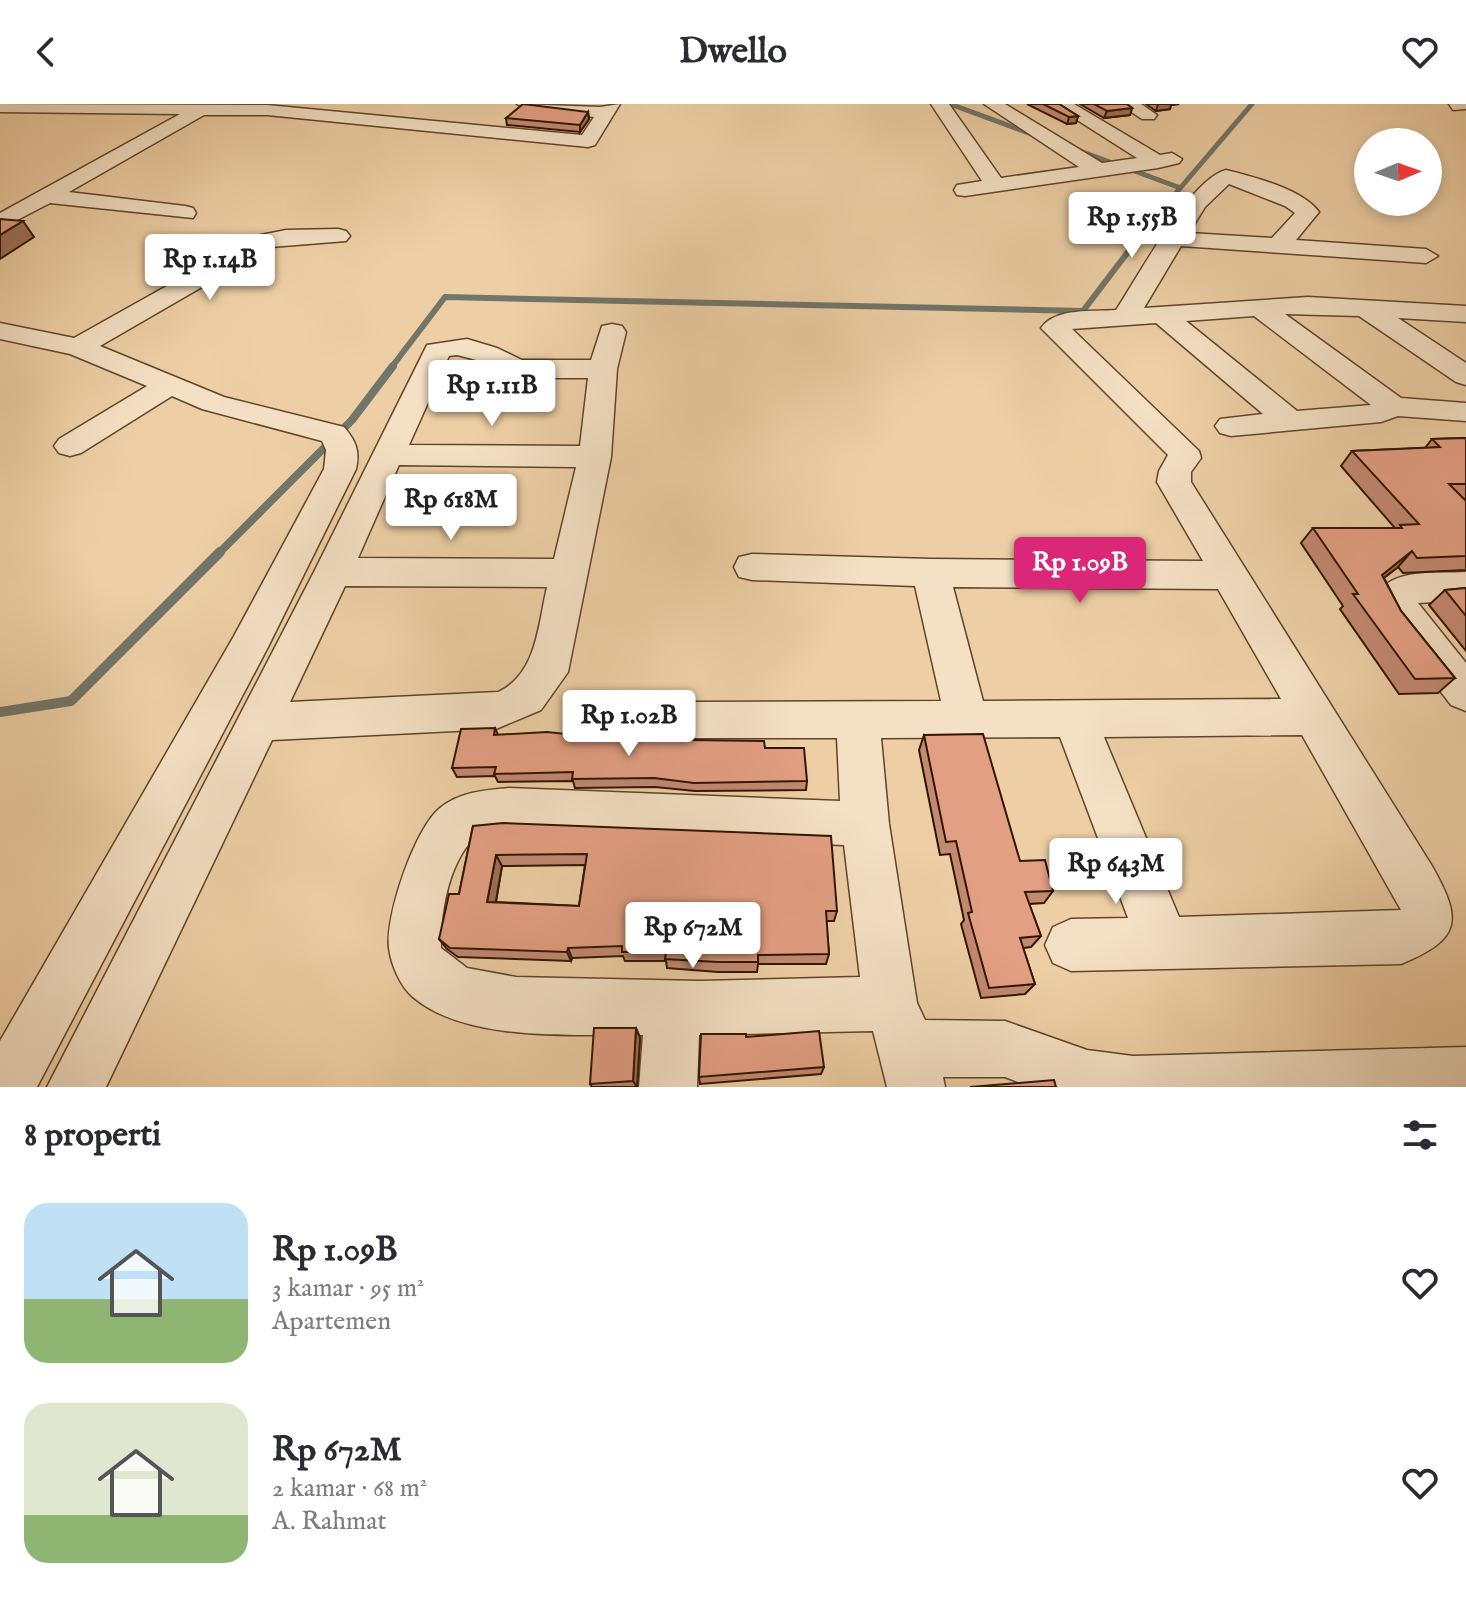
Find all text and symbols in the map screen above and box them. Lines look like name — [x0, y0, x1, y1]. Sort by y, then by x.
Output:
text: Dwello — [679, 29, 787, 75]
icon: back — [24, 30, 68, 74]
icon: heart — [1398, 30, 1442, 74]
north arrow — [1354, 128, 1442, 216]
map controls — [1354, 128, 1442, 216]
pin: Rp 1.55B — [1049, 192, 1215, 260]
text: Rp 1.55B — [1087, 201, 1177, 234]
pin: Rp 1.14B — [127, 234, 293, 302]
text: Rp 1.14B — [163, 243, 257, 276]
pin: Rp 1.11B — [409, 360, 575, 428]
text: Rp 1.11B — [446, 369, 538, 402]
pin: Rp 618M — [377, 474, 525, 542]
text: Rp 618M — [404, 483, 498, 516]
pin: Rp 1.09B — [997, 537, 1163, 605]
text: Rp 1.09B — [1032, 546, 1128, 579]
pin: Rp 1.02B — [546, 690, 712, 758]
text: Rp 1.02B — [581, 699, 677, 732]
pin: Rp 643M — [1042, 838, 1190, 906]
text: Rp 643M — [1067, 847, 1165, 880]
pin: Rp 672M — [619, 902, 767, 970]
text: Rp 672M — [643, 911, 743, 944]
icon: filters — [1398, 1113, 1442, 1157]
text: 8 properti — [24, 1114, 161, 1157]
text: Rp 1.09B — [272, 1229, 398, 1272]
icon: home — [88, 1235, 184, 1331]
icon: heart — [1398, 1261, 1442, 1305]
text: 3 kamar · 95 m² — [272, 1272, 424, 1305]
text: Apartemen — [272, 1305, 391, 1338]
text: Rp 672M — [272, 1429, 402, 1472]
icon: home — [88, 1435, 184, 1531]
icon: heart — [1398, 1461, 1442, 1505]
text: 2 kamar · 68 m² — [272, 1472, 427, 1505]
text: A. Rahmat — [272, 1505, 386, 1538]

